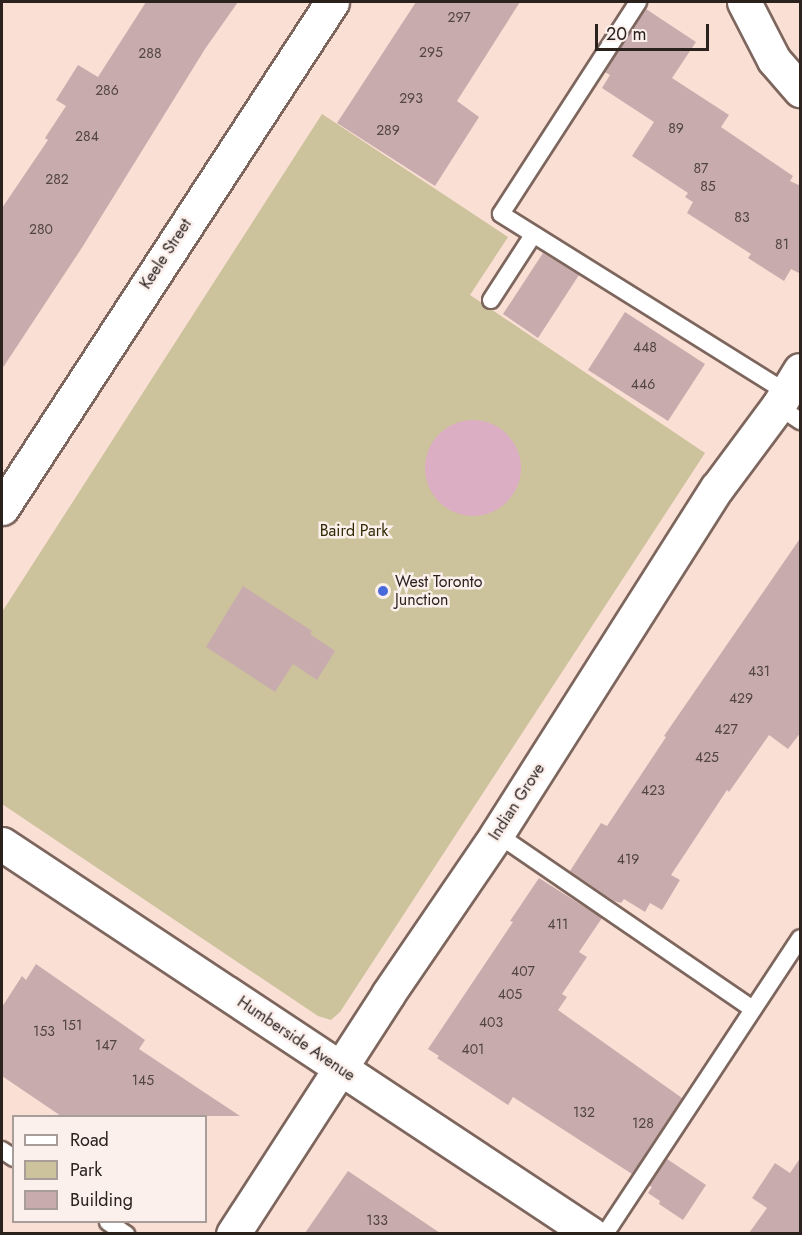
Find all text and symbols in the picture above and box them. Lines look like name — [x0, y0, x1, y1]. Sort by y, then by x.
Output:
house number: 297 — [448, 9, 470, 25]
scale bar — [598, 12, 712, 50]
text: 20 m — [606, 21, 646, 47]
house number: 295 — [419, 44, 443, 60]
house number: 288 — [138, 45, 162, 61]
house number: 286 — [95, 82, 119, 98]
house number: 293 — [399, 90, 423, 106]
house number: 89 — [668, 120, 684, 136]
house number: 289 — [376, 122, 400, 138]
house number: 284 — [75, 128, 99, 144]
house number: 87 — [694, 160, 708, 176]
house number: 282 — [45, 171, 69, 187]
house number: 85 — [700, 178, 716, 194]
house number: 83 — [734, 209, 750, 225]
street label: Keele Street — [136, 215, 196, 293]
house number: 280 — [29, 221, 53, 237]
house number: 81 — [775, 236, 789, 252]
house number: 448 — [633, 339, 657, 355]
house number: 446 — [631, 376, 655, 392]
park label: Baird Park — [320, 521, 388, 541]
place label: West Toronto Junction — [395, 572, 482, 610]
marker: West Toronto Junction — [376, 584, 390, 598]
house number: 431 — [748, 663, 770, 679]
house number: 429 — [729, 690, 753, 706]
house number: 427 — [714, 721, 738, 737]
house number: 425 — [695, 749, 719, 765]
street label: Indian Grove — [485, 760, 549, 844]
house number: 423 — [641, 782, 665, 798]
house number: 419 — [617, 851, 639, 867]
house number: 411 — [548, 916, 568, 932]
house number: 407 — [511, 963, 535, 979]
house number: 405 — [498, 986, 522, 1002]
street label: Humberside Avenue — [234, 993, 358, 1085]
house number: 403 — [479, 1014, 503, 1030]
house number: 151 — [62, 1017, 82, 1033]
house number: 153 — [33, 1023, 55, 1039]
house number: 147 — [95, 1037, 117, 1053]
house number: 401 — [462, 1041, 484, 1057]
house number: 145 — [132, 1072, 154, 1088]
house number: 132 — [573, 1104, 595, 1120]
legend — [12, 1115, 207, 1223]
house number: 128 — [632, 1115, 654, 1131]
text: Road — [70, 1127, 109, 1153]
text: Park — [70, 1157, 102, 1183]
text: Building — [70, 1187, 133, 1213]
house number: 133 — [366, 1212, 388, 1228]

